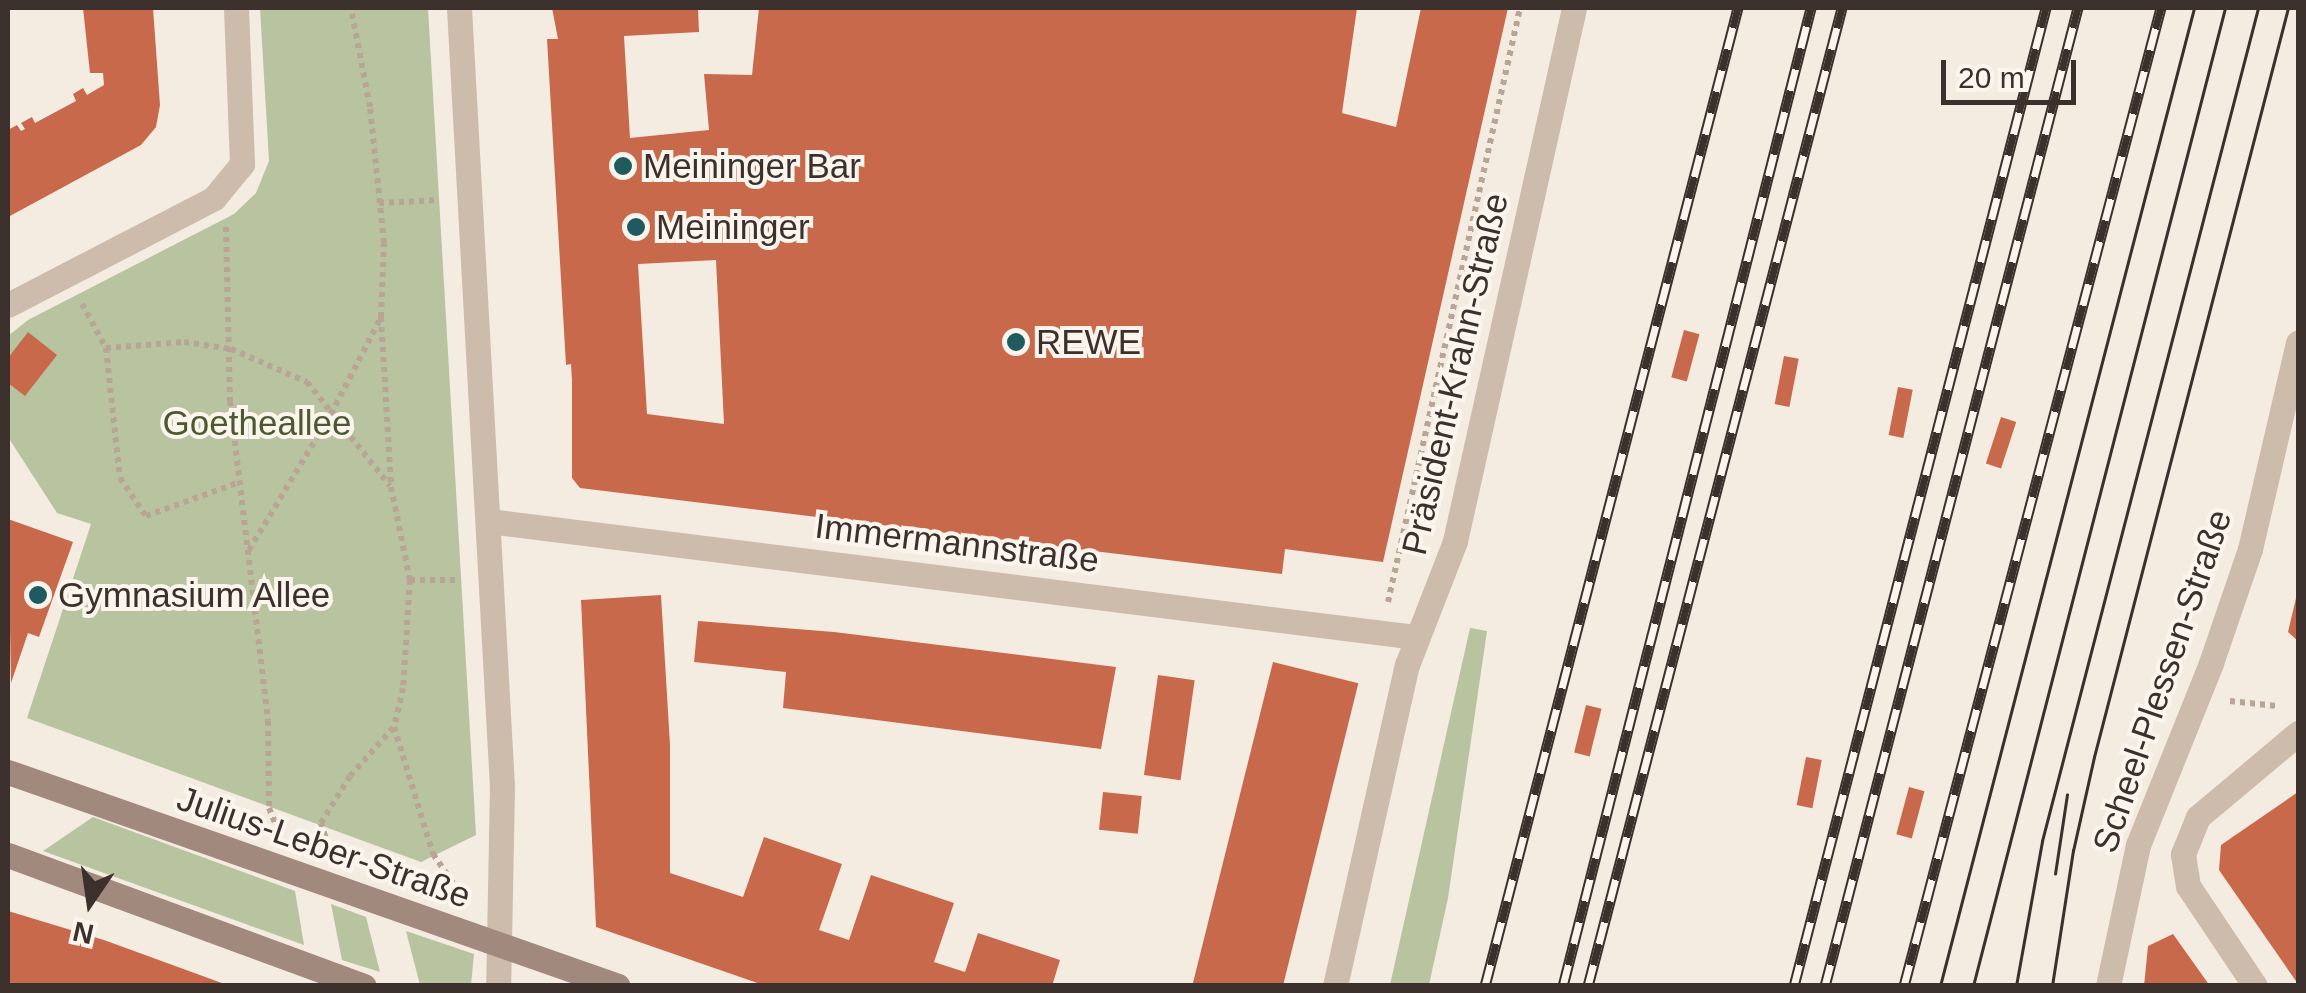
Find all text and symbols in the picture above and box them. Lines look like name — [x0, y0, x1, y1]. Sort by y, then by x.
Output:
scale bar — [1946, 40, 2081, 102]
text: 20 m — [1958, 61, 2025, 94]
place label: Meininger Bar — [643, 145, 861, 187]
marker: Meininger Bar — [612, 155, 634, 177]
street label: Präsident-Krahn-Straße — [1393, 189, 1517, 559]
place label: Meininger — [656, 206, 810, 248]
marker: Meininger — [625, 216, 647, 238]
place label: REWE — [1036, 321, 1141, 363]
marker: REWE — [1005, 331, 1027, 353]
park label: Goetheallee — [163, 402, 351, 444]
street label: Scheel-Plessen-Straße — [2084, 504, 2240, 858]
street label: Immermannstraße — [813, 505, 1101, 581]
place label: Gymnasium Allee — [58, 574, 332, 616]
marker: Gymnasium Allee — [27, 584, 49, 606]
street label: Julius-Leber-Straße — [172, 777, 476, 917]
north arrow — [40, 853, 140, 953]
text: N — [70, 915, 96, 950]

